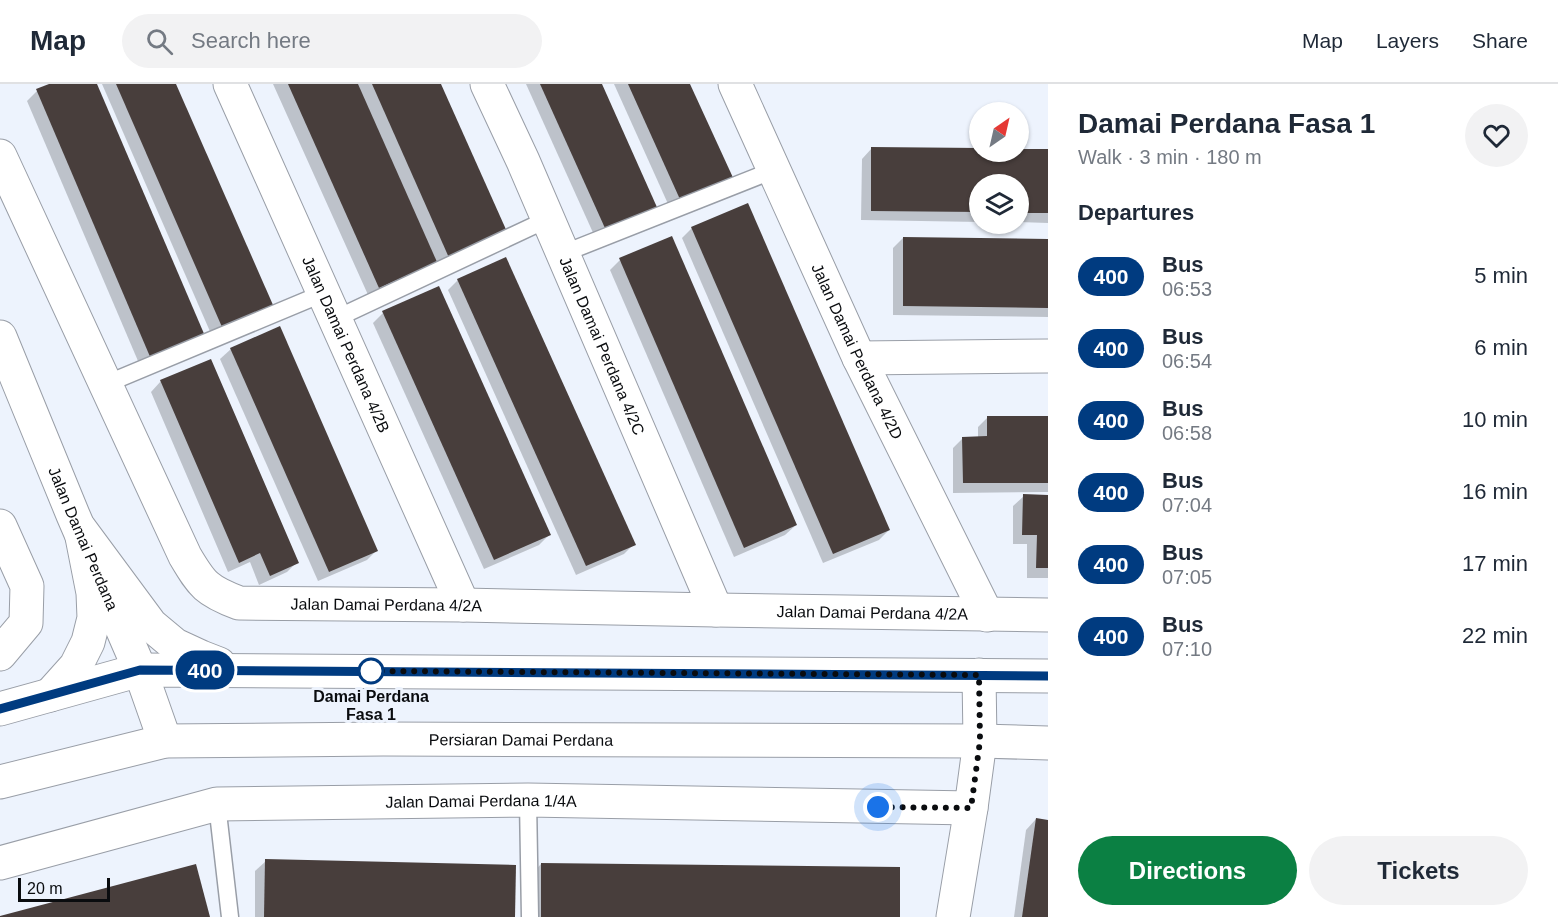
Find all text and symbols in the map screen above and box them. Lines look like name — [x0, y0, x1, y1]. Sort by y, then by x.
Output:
search box — [122, 14, 542, 68]
text: Map — [30, 25, 86, 56]
icon: search — [143, 25, 176, 58]
text: Search here — [191, 28, 311, 53]
text: Map — [1302, 29, 1343, 52]
text: Layers — [1376, 29, 1439, 52]
text: Share — [1472, 29, 1528, 52]
north arrow — [969, 102, 1029, 162]
map controls — [969, 102, 1029, 234]
button: heart — [1465, 104, 1528, 167]
text: Damai Perdana Fasa 1 — [1078, 108, 1375, 139]
text: Walk · 3 min · 180 m — [1078, 146, 1262, 168]
button: layers — [969, 174, 1029, 234]
text: Departures — [1078, 200, 1194, 225]
text: Bus — [1162, 252, 1204, 277]
street label: Jalan Damai Perdana 4/2B — [299, 254, 393, 435]
street label: Jalan Damai Perdana 4/2C — [556, 254, 648, 438]
street label: Jalan Damai Perdana 4/2D — [808, 261, 906, 442]
text: 5 min — [1474, 263, 1528, 288]
text: 400 — [1093, 265, 1129, 288]
text: 06:53 — [1162, 278, 1212, 300]
text: Bus — [1162, 324, 1204, 349]
text: 6 min — [1474, 335, 1528, 360]
text: 400 — [1093, 337, 1129, 360]
text: 06:54 — [1162, 350, 1212, 372]
text: Bus — [1162, 396, 1204, 421]
text: 10 min — [1462, 407, 1528, 432]
text: 400 — [1093, 409, 1129, 432]
text: 06:58 — [1162, 422, 1212, 444]
street label: Jalan Damai Perdana — [45, 464, 121, 613]
text: Bus — [1162, 468, 1204, 493]
text: 16 min — [1462, 479, 1528, 504]
text: 400 — [1093, 481, 1129, 504]
text: 07:04 — [1162, 494, 1212, 516]
text: Bus — [1162, 540, 1204, 565]
text: 17 min — [1462, 551, 1528, 576]
text: 400 — [1093, 553, 1129, 576]
text: 07:05 — [1162, 566, 1212, 588]
street label: Jalan Damai Perdana 4/2A — [291, 595, 483, 614]
street label: Jalan Damai Perdana 4/2A — [776, 603, 968, 623]
text: Bus — [1162, 612, 1204, 637]
text: 22 min — [1462, 623, 1528, 648]
text: 400 — [1093, 625, 1129, 648]
text: 07:10 — [1162, 638, 1212, 660]
line badge: 400 — [170, 650, 240, 690]
marker: Damai Perdana Fasa 1 — [358, 658, 384, 684]
text: 400 — [187, 659, 223, 682]
place label: Damai Perdana Fasa 1 — [313, 688, 429, 723]
street label: Persiaran Damai Perdana — [429, 731, 613, 749]
street label: Jalan Damai Perdana 1/4A — [385, 792, 577, 811]
your location — [863, 792, 893, 822]
button: Directions — [1078, 836, 1297, 905]
button: Tickets — [1309, 836, 1528, 905]
scale bar — [18, 875, 110, 902]
text: 20 m — [27, 880, 63, 897]

